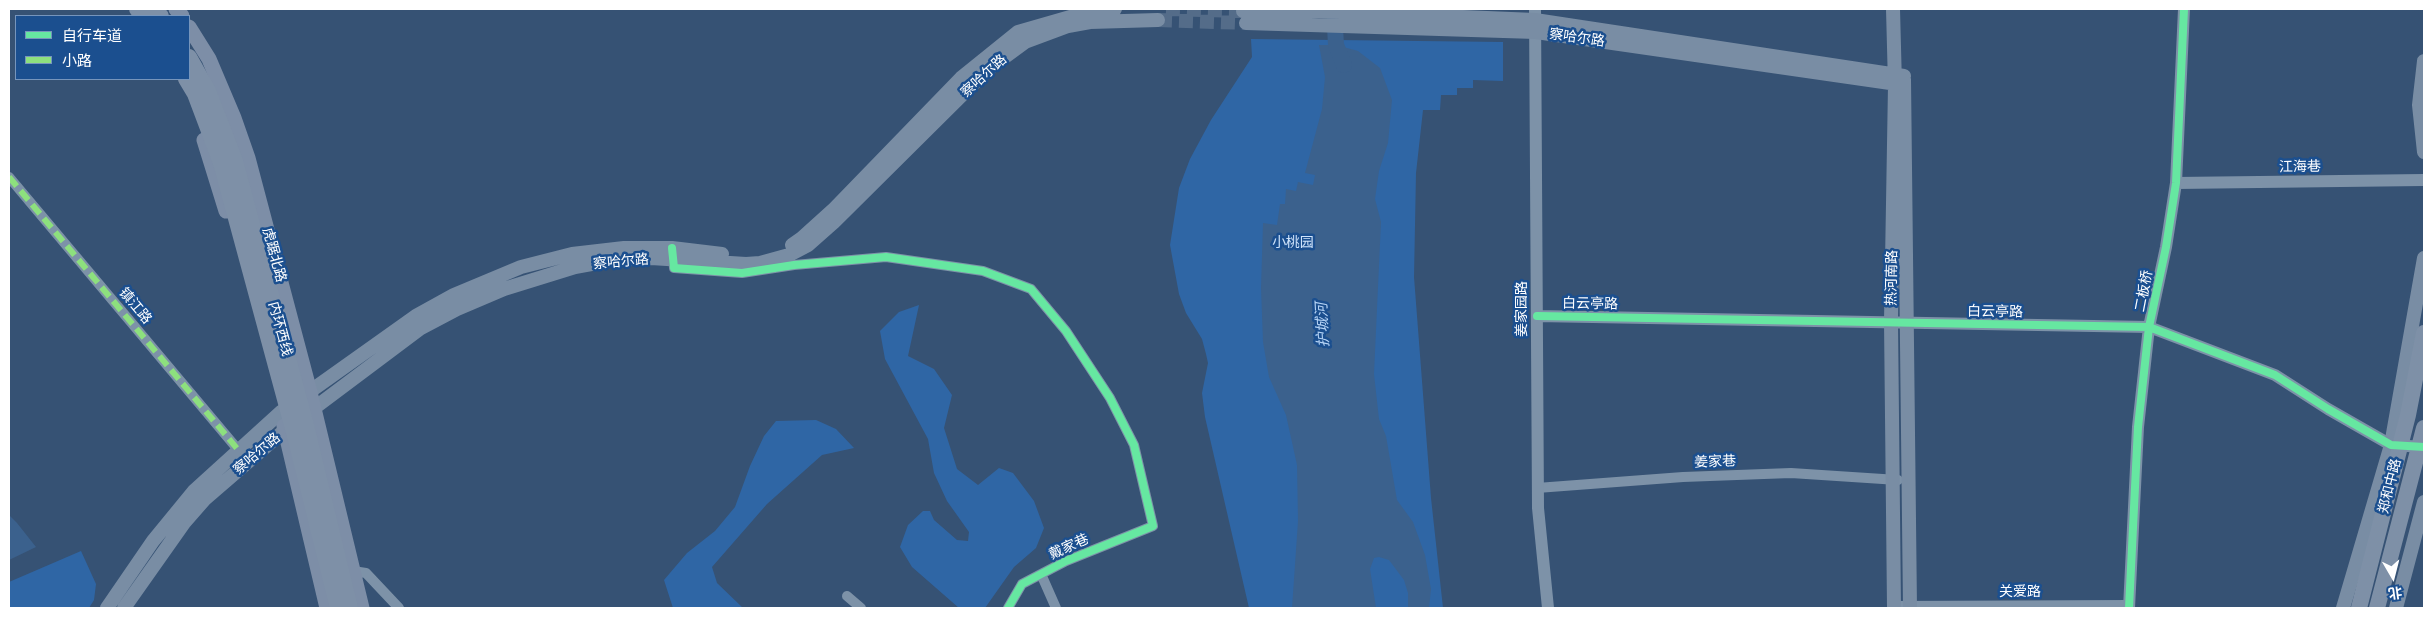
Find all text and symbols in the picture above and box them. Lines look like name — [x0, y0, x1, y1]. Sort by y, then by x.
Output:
legend — [15, 15, 190, 80]
street label: 察哈尔路 — [1548, 26, 1606, 50]
text: 自行车道 — [62, 27, 122, 45]
street label: 察哈尔路 — [958, 51, 1010, 101]
text: 小路 — [62, 52, 92, 70]
street label: 江海巷 — [2279, 158, 2321, 176]
street label: 虎踞北路 — [259, 226, 289, 284]
park label: 小桃园 — [1272, 235, 1314, 251]
street label: 热河南路 — [1883, 250, 1901, 306]
street label: 察哈尔路 — [592, 251, 650, 273]
street label: 二板桥 — [2132, 269, 2156, 313]
street label: 姜家园路 — [1514, 281, 1530, 337]
street label: 镇江路 — [115, 285, 155, 327]
street label: 白云亭路 — [1562, 295, 1618, 313]
street label: 内环西线 — [265, 300, 295, 358]
water label: 护城河 — [1313, 302, 1333, 348]
street label: 白云亭路 — [1967, 303, 2023, 321]
street label: 察哈尔路 — [230, 430, 284, 478]
street label: 姜家巷 — [1694, 453, 1736, 471]
street label: 郑和中路 — [2375, 457, 2405, 515]
street label: 戴家巷 — [1046, 531, 1092, 563]
north arrow — [2368, 552, 2418, 602]
text: 北 — [2387, 583, 2403, 602]
street label: 关爱路 — [1999, 584, 2041, 600]

